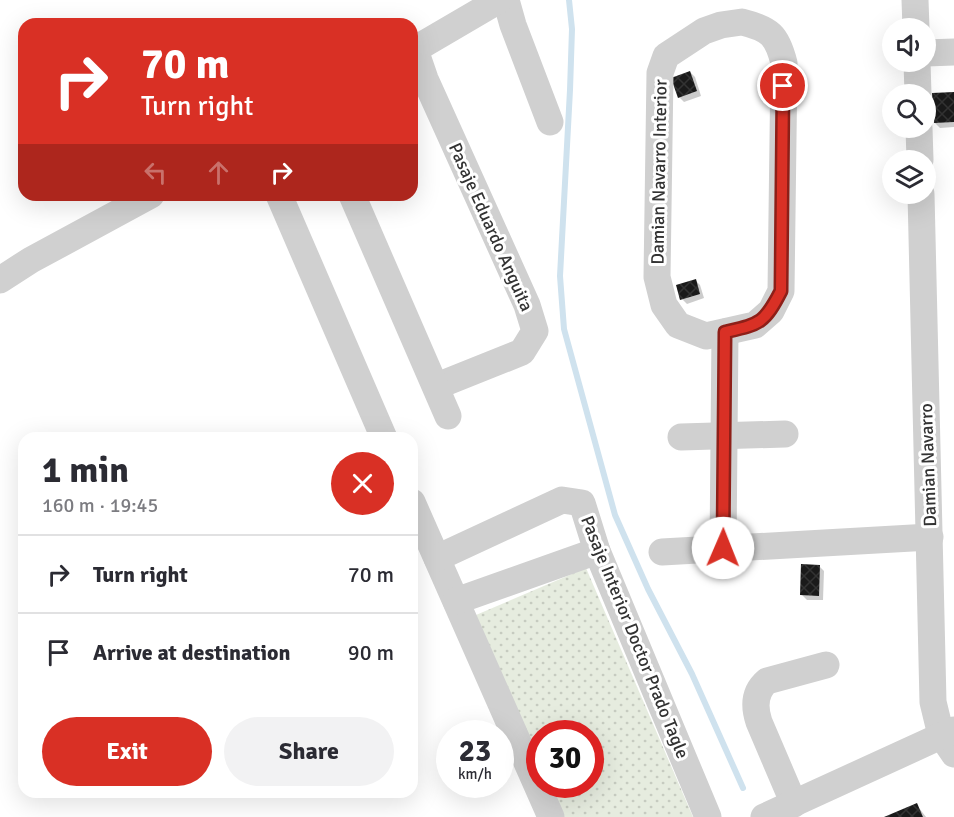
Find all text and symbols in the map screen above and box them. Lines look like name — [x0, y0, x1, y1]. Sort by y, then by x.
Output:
map controls — [882, 18, 936, 204]
button: sound — [882, 18, 936, 72]
text: 70 m — [141, 39, 230, 90]
icon: right — [42, 42, 120, 120]
pin — [757, 60, 808, 111]
icon: arrive — [766, 69, 799, 102]
street label: Damian Navarro Interior — [646, 79, 672, 265]
button: search — [882, 84, 936, 138]
text: Turn right — [141, 90, 254, 123]
street label: Pasaje Eduardo Anguita — [444, 139, 538, 315]
button: layers — [882, 150, 936, 204]
icon: left — [139, 156, 172, 189]
icon: ahead — [202, 156, 235, 189]
icon: right — [265, 156, 298, 189]
street label: Damian Navarro — [915, 403, 941, 527]
text: 1 min — [42, 448, 129, 493]
button: close — [331, 452, 394, 515]
text: 160 m · 19:45 — [42, 493, 158, 518]
street label: Pasaje Interior Doctor Prado Tagle — [576, 512, 694, 762]
position arrow — [691, 516, 755, 580]
icon: right — [42, 558, 75, 591]
text: Turn right — [93, 561, 188, 588]
text: 70 m — [348, 561, 394, 588]
icon: arrive — [42, 636, 75, 669]
text: Arrive at destination — [93, 639, 290, 666]
text: 90 m — [348, 639, 394, 666]
button: Exit — [42, 717, 212, 786]
button: Share — [224, 717, 394, 786]
speed limit sign: 30 — [526, 720, 604, 798]
text: 23 — [459, 733, 491, 770]
text: km/h — [458, 765, 492, 783]

